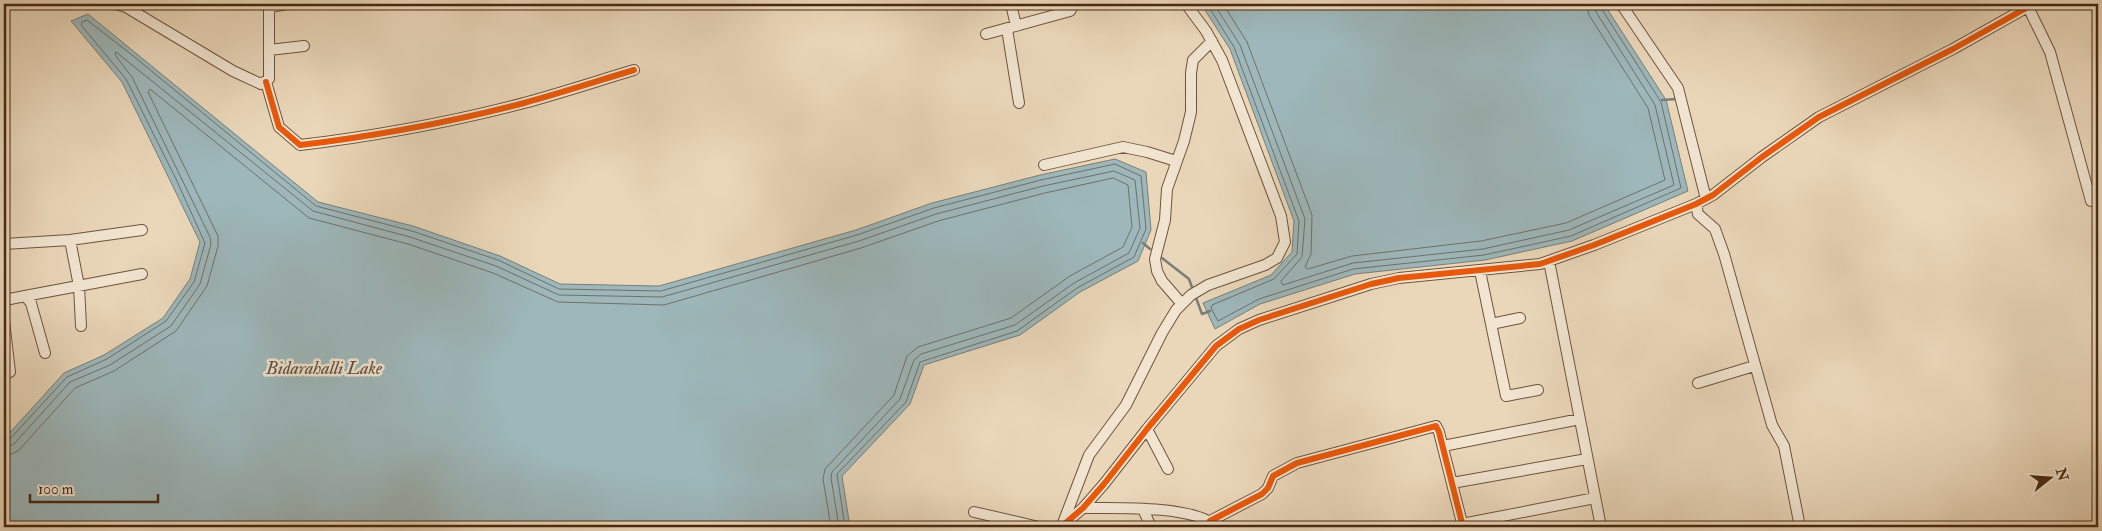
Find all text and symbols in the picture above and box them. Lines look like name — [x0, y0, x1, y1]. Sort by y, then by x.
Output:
water label: Bidarahalli Lake — [265, 357, 383, 380]
north arrow — [2024, 454, 2074, 504]
text: N — [2052, 465, 2072, 483]
scale bar — [30, 471, 158, 503]
text: 100 m — [38, 480, 74, 499]

